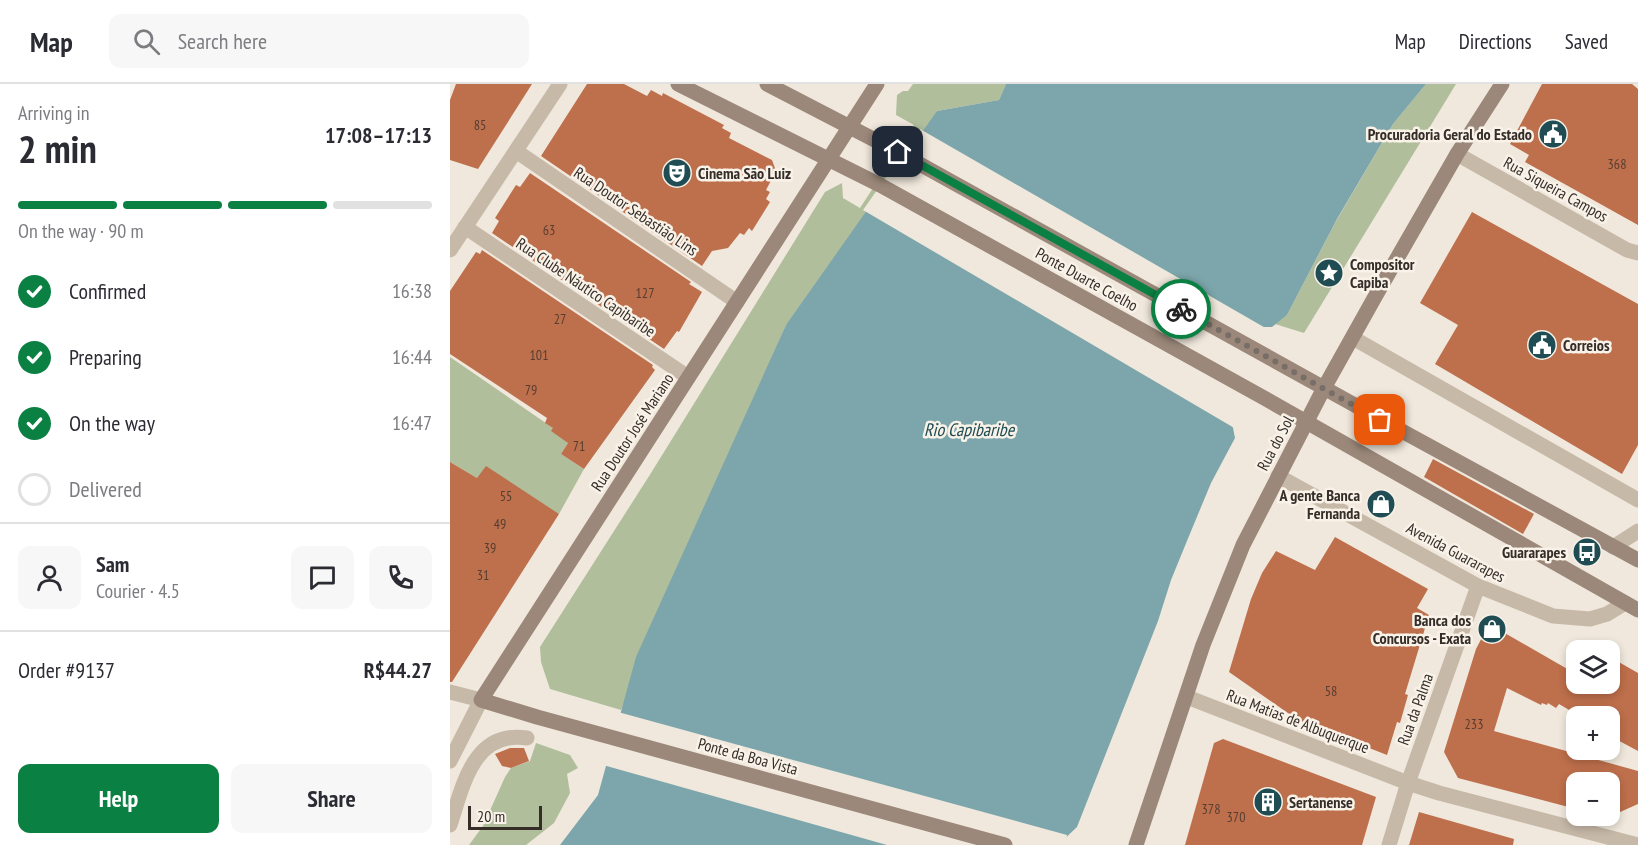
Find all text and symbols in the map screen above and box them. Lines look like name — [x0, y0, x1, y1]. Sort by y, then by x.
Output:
search box — [109, 14, 529, 68]
text: Map — [30, 23, 73, 60]
icon: search — [130, 25, 163, 58]
text: Search here — [178, 27, 267, 55]
text: Map — [1395, 28, 1426, 55]
text: Directions — [1459, 28, 1532, 55]
text: Saved — [1565, 28, 1608, 55]
text: Arriving in — [18, 100, 90, 126]
house number: 85 — [474, 116, 486, 134]
public building icon: Procuradoria Geral do Estado — [1537, 118, 1569, 150]
text: 17:08–17:13 — [325, 121, 432, 149]
text: 2 min — [18, 123, 97, 174]
place label: Procuradoria Geral do Estado — [1368, 124, 1532, 144]
pin — [872, 126, 923, 177]
icon: home — [881, 135, 914, 168]
street label: Rua Siqueira Campos — [1500, 152, 1612, 226]
house number: 368 — [1608, 155, 1626, 173]
theatre icon: Cinema São Luiz — [661, 157, 693, 189]
street label: Rua Doutor Sebastião Lins — [570, 162, 702, 260]
place label: Cinema São Luiz — [698, 163, 791, 183]
text: On the way · 90 m — [18, 218, 144, 244]
house number: 63 — [543, 221, 555, 239]
street label: Rua Clube Náutico Capibaribe — [513, 233, 659, 341]
street label: Ponte Duarte Coelho — [1032, 243, 1142, 315]
place label: Compositor Capiba — [1350, 254, 1415, 292]
place icon: Compositor Capiba — [1313, 257, 1345, 289]
icon: check — [18, 275, 51, 308]
text: Confirmed — [69, 277, 146, 305]
text: 16:38 — [392, 278, 432, 304]
courier — [1151, 279, 1211, 339]
house number: 127 — [636, 284, 654, 302]
icon: bike — [1165, 293, 1198, 326]
house number: 27 — [554, 310, 566, 328]
public building icon: Correios — [1526, 329, 1558, 361]
place label: Correios — [1563, 335, 1610, 355]
icon: check — [18, 341, 51, 374]
text: Preparing — [69, 343, 142, 371]
text: 16:44 — [392, 344, 432, 370]
house number: 101 — [530, 346, 548, 364]
street label: Rua Doutor José Mariano — [586, 369, 678, 495]
house number: 79 — [525, 381, 537, 399]
pin — [1354, 394, 1405, 445]
icon: bag — [1363, 403, 1396, 436]
icon: check — [18, 407, 51, 440]
text: On the way — [69, 409, 155, 437]
text: 16:47 — [392, 410, 432, 436]
street label: Rua do Sol — [1252, 412, 1298, 474]
water label: Rio Capibaribe — [924, 418, 1016, 441]
house number: 71 — [573, 437, 585, 455]
text: Delivered — [69, 475, 142, 503]
place label: A gente Banca Fernanda — [1279, 485, 1360, 523]
house number: 55 — [500, 487, 512, 505]
shop icon: A gente Banca Fernanda — [1365, 488, 1397, 520]
house number: 49 — [494, 515, 506, 533]
street label: Avenida Guararapes — [1403, 518, 1509, 586]
bus stop icon: Guararapes — [1571, 536, 1603, 568]
house number: 39 — [484, 539, 496, 557]
place label: Guararapes — [1502, 542, 1566, 562]
button: person — [18, 546, 81, 609]
button: chat — [291, 546, 354, 609]
button: phone — [369, 546, 432, 609]
text: Sam — [96, 550, 129, 578]
house number: 31 — [477, 566, 489, 584]
text: Courier · 4.5 — [96, 578, 180, 604]
place label: Banca dos Concursos - Exata — [1373, 610, 1471, 648]
shop icon: Banca dos Concursos - Exata — [1476, 613, 1508, 645]
map controls — [1566, 640, 1620, 826]
button: layers — [1566, 640, 1620, 694]
text: Order #9137 — [18, 656, 115, 684]
text: R$44.27 — [364, 656, 432, 684]
street label: Rua da Palma — [1393, 670, 1437, 748]
house number: 58 — [1325, 682, 1337, 700]
street label: Rua Matias de Albuquerque — [1224, 685, 1372, 757]
button: + — [1566, 706, 1620, 760]
house number: 233 — [1465, 715, 1483, 733]
street label: Ponte da Boa Vista — [696, 733, 800, 779]
button: Help — [18, 764, 219, 833]
button: Share — [231, 764, 432, 833]
button: − — [1566, 772, 1620, 826]
building icon: Sertanense — [1252, 786, 1284, 818]
place label: Sertanense — [1289, 792, 1353, 812]
house number: 378 — [1202, 800, 1220, 818]
scale bar — [468, 803, 542, 830]
text: 20 m — [477, 806, 505, 826]
house number: 370 — [1227, 808, 1245, 826]

